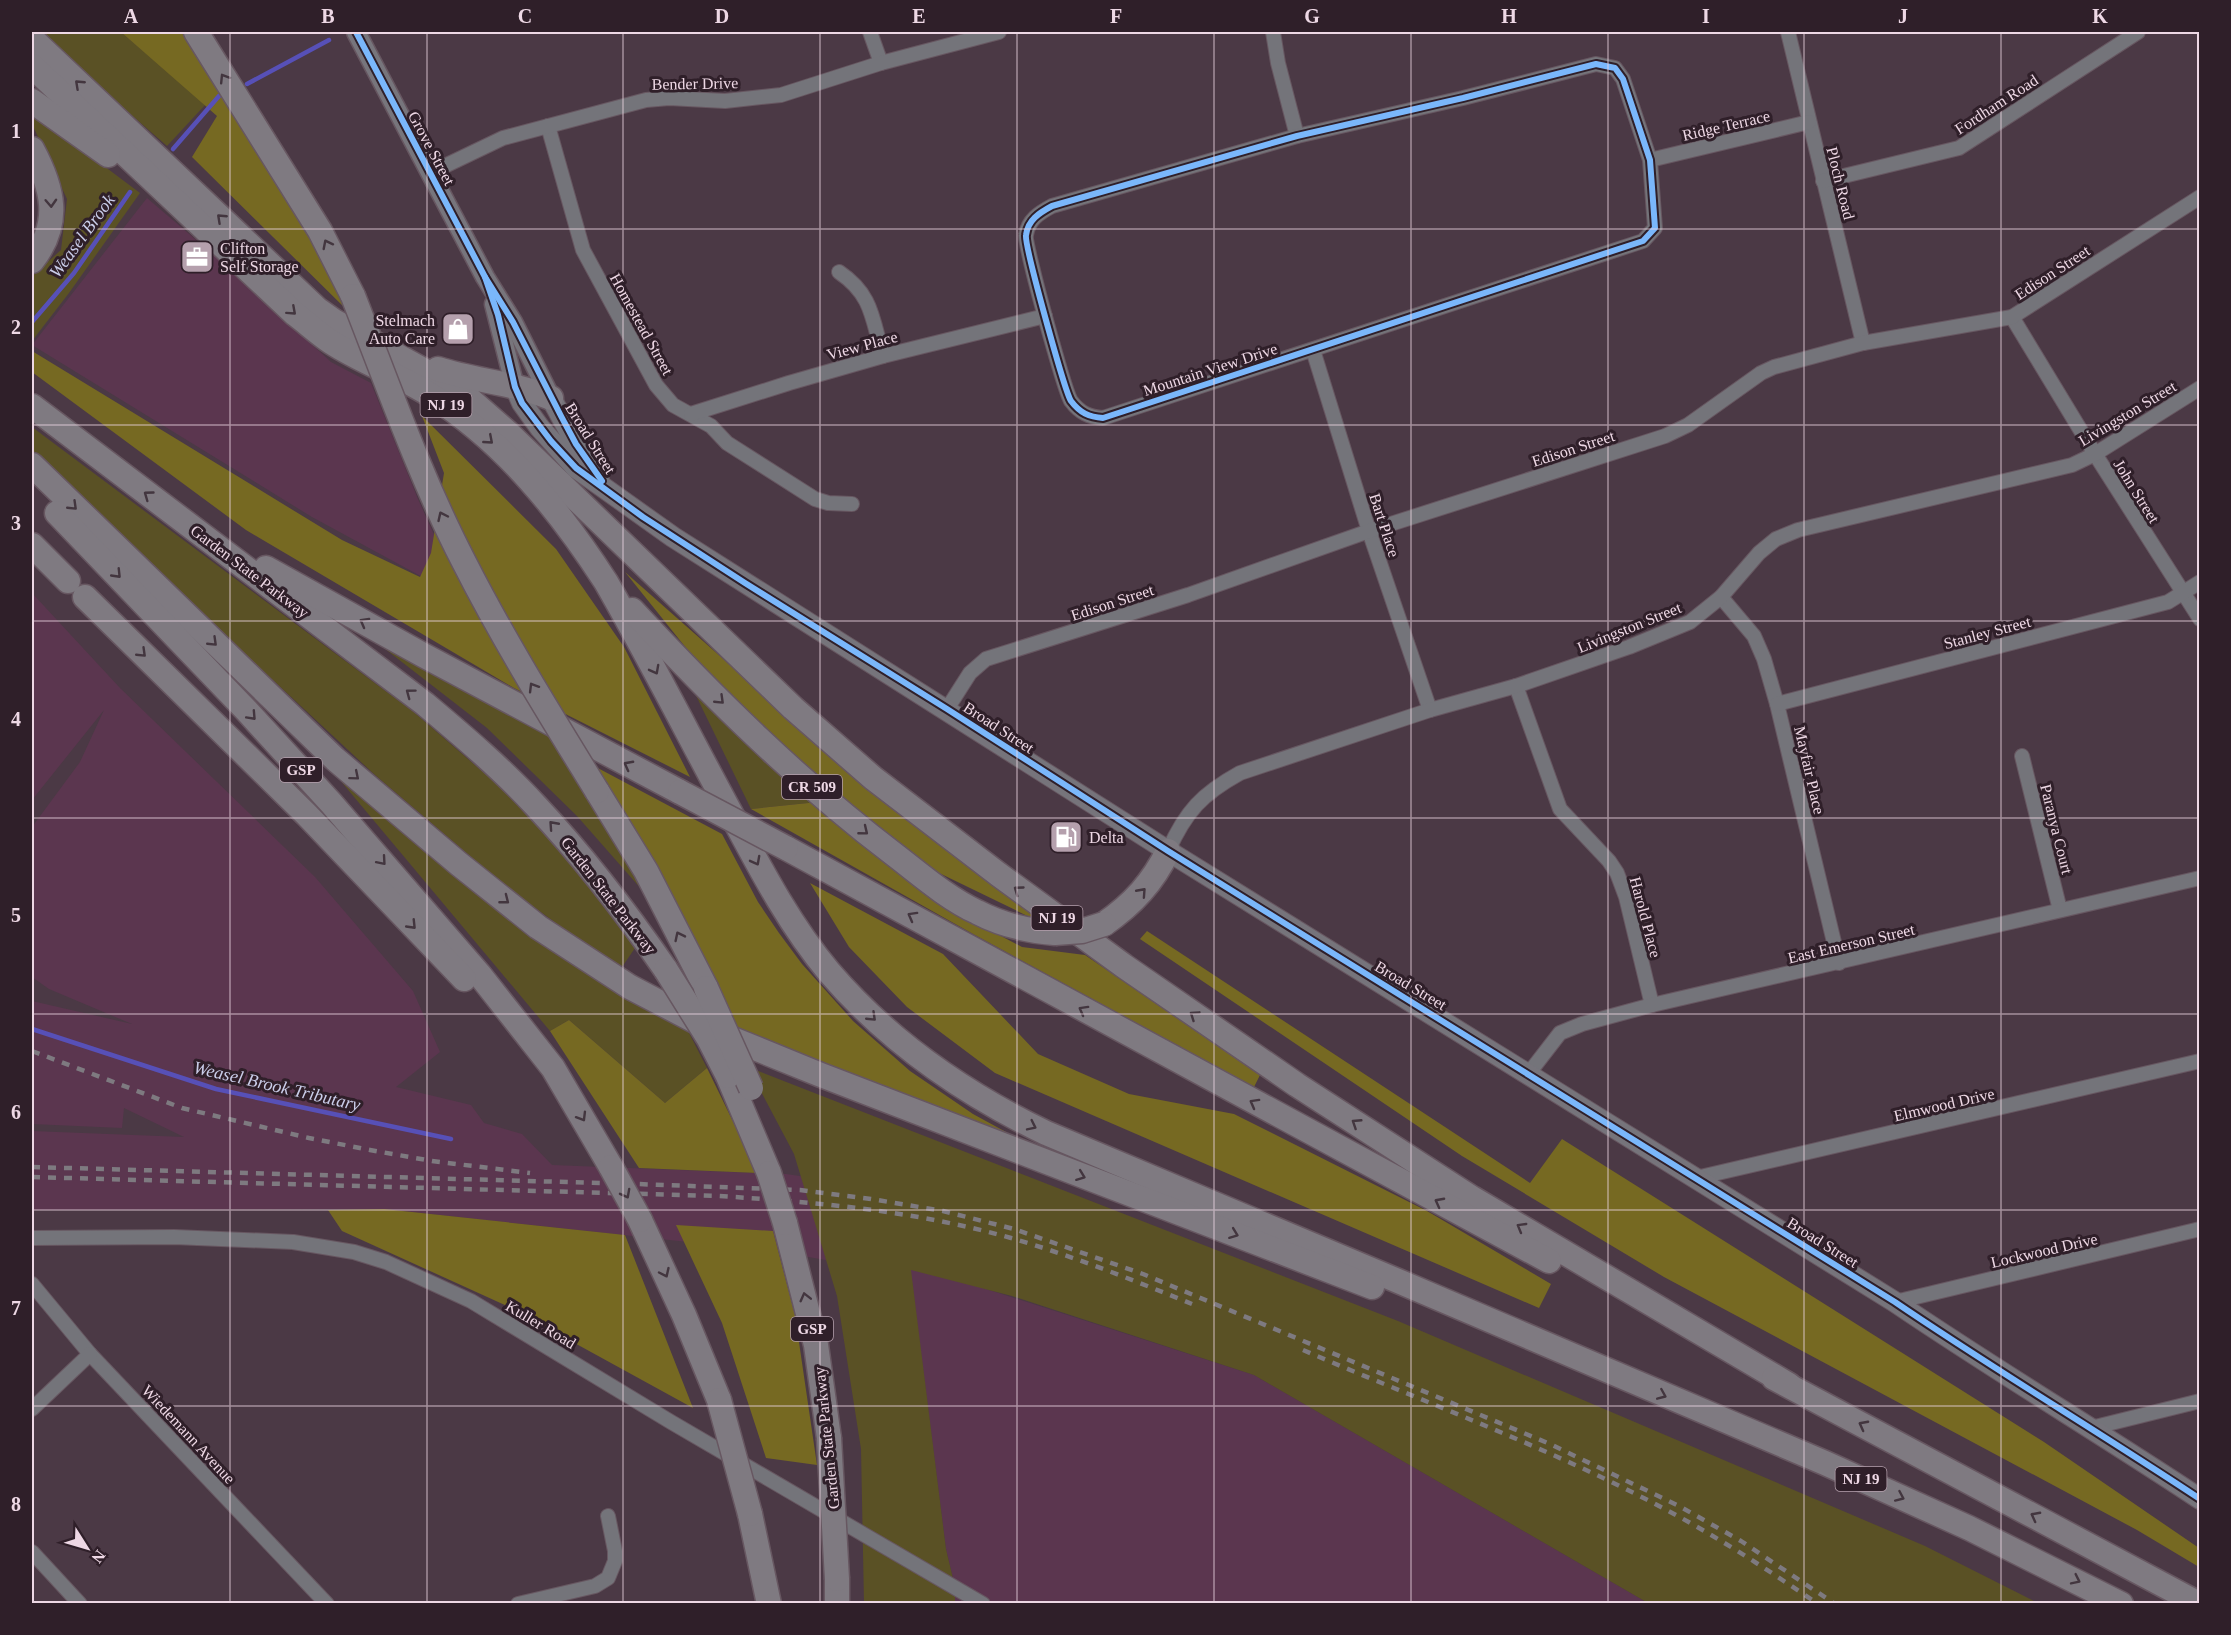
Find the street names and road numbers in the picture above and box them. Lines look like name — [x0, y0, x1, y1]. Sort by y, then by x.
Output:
street label: Fordham Road — [1952, 71, 2041, 138]
street label: Bender Drive — [652, 74, 738, 93]
street label: Ridge Terrace — [1681, 107, 1772, 145]
street label: Grove Street — [405, 108, 458, 189]
street label: Ploch Road — [1823, 145, 1858, 221]
street label: Edison Street — [2012, 242, 2093, 303]
street label: Homestead Street — [607, 271, 677, 378]
street label: View Place — [825, 328, 899, 363]
street label: Mountain View Drive — [1141, 340, 1279, 399]
street label: Livingston Street — [2075, 377, 2180, 450]
road number: NJ 19 — [420, 393, 472, 417]
street label: Broad Street — [562, 400, 619, 477]
street label: Edison Street — [1530, 427, 1617, 470]
street label: John Street — [2110, 456, 2163, 527]
street label: Bart Place — [1366, 491, 1403, 559]
street label: Garden State Parkway — [187, 522, 312, 622]
street label: Edison Street — [1069, 581, 1156, 624]
street label: Livingston Street — [1575, 599, 1685, 657]
street label: Stanley Street — [1942, 613, 2033, 653]
street label: Broad Street — [960, 698, 1038, 757]
street label: Mayfair Place — [1790, 724, 1828, 816]
road number: GSP — [280, 758, 322, 782]
road number: CR 509 — [782, 775, 842, 799]
street label: Paranya Court — [2036, 782, 2076, 877]
street label: Garden State Parkway — [557, 834, 659, 958]
street label: Harold Place — [1627, 875, 1664, 959]
road number: NJ 19 — [1032, 906, 1082, 930]
street label: East Emerson Street — [1786, 920, 1917, 966]
street label: Broad Street — [1372, 957, 1450, 1014]
street label: Elmwood Drive — [1892, 1085, 1996, 1124]
street label: Broad Street — [1784, 1214, 1862, 1271]
street label: Lockwood Drive — [1989, 1230, 2099, 1271]
street label: Kuller Road — [503, 1297, 579, 1352]
road number: GSP — [791, 1317, 833, 1341]
street label: Garden State Parkway — [811, 1366, 843, 1510]
street label: Wiedemann Avenue — [139, 1382, 239, 1487]
road number: NJ 19 — [1836, 1467, 1886, 1491]

